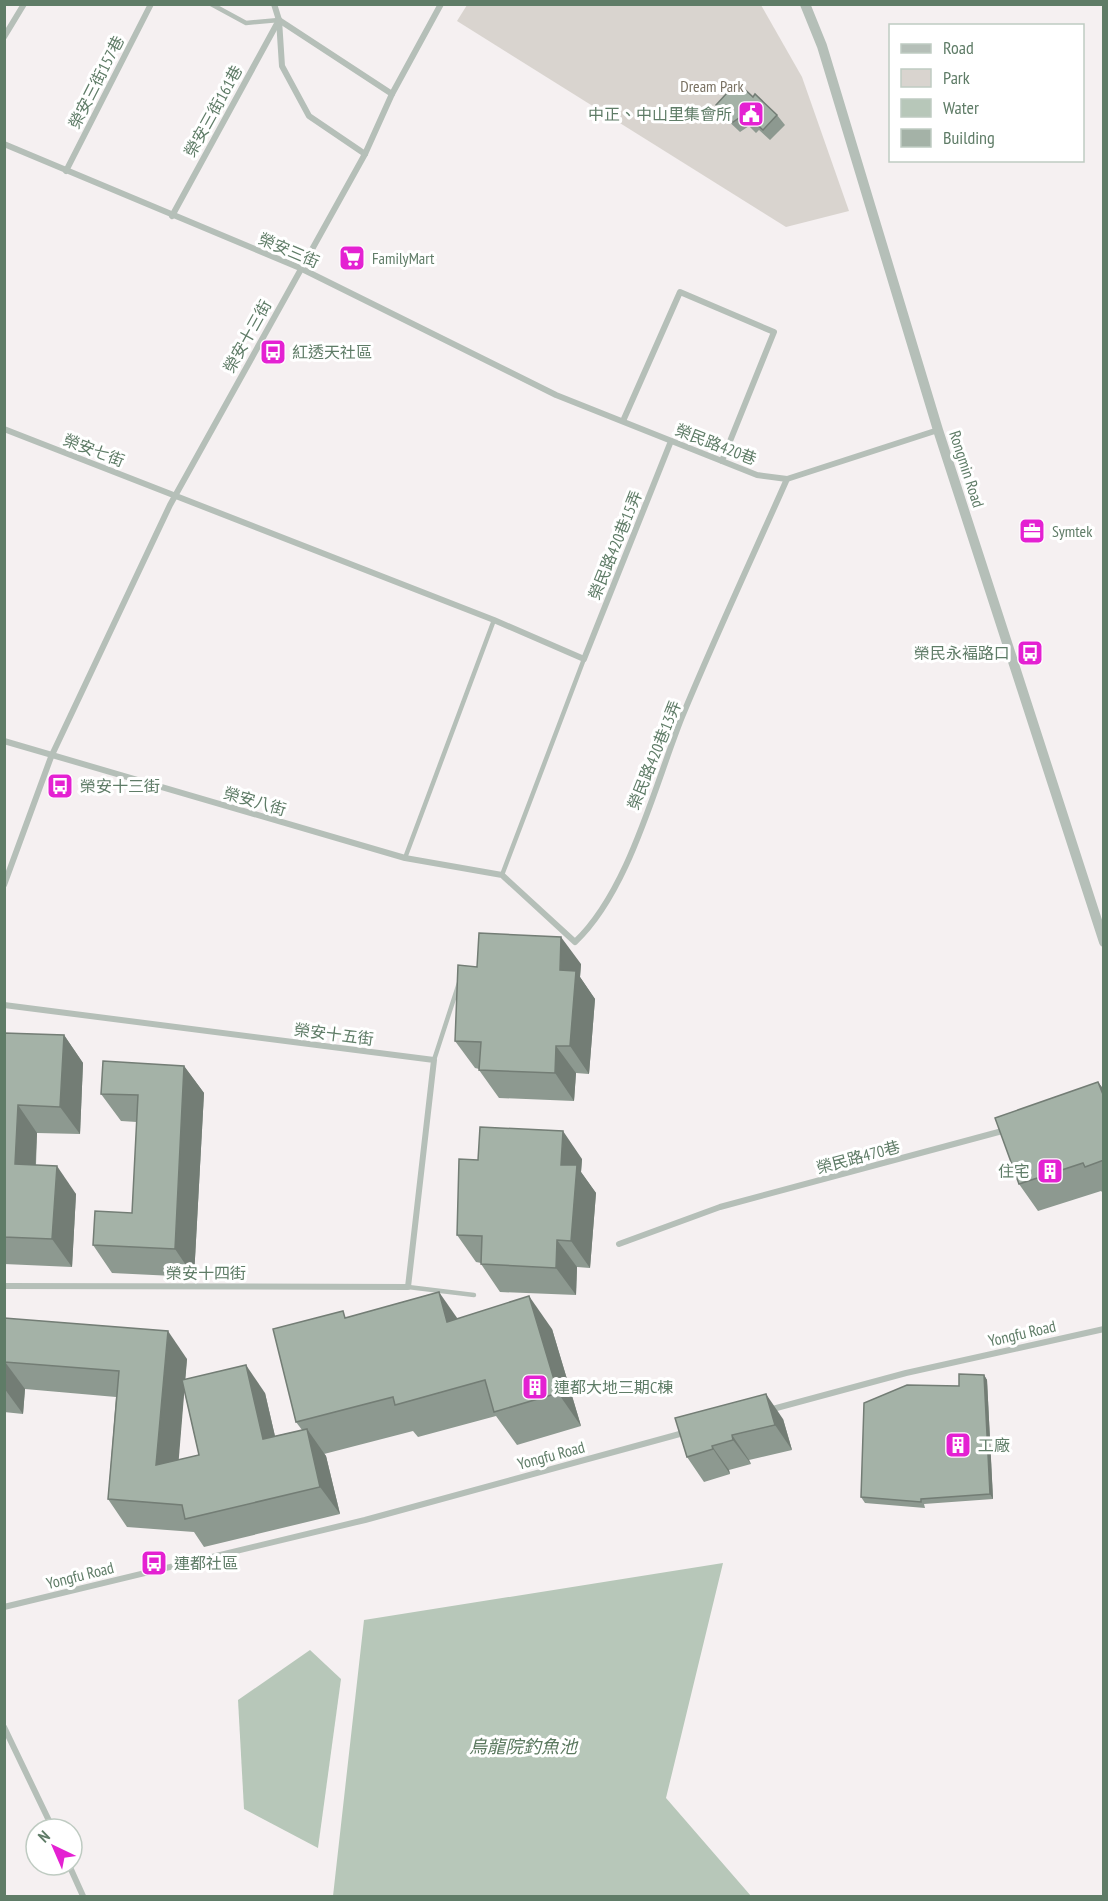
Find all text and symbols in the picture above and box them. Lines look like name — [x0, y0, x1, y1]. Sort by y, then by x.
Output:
legend — [889, 24, 1084, 162]
street label: 榮安三街157巷 — [64, 32, 128, 132]
text: Road — [943, 36, 974, 59]
street label: 榮安三街161巷 — [180, 62, 246, 160]
text: Park — [943, 66, 970, 89]
park label: Dream Park — [680, 76, 744, 96]
text: Water — [943, 96, 979, 119]
public building icon: 中正、中山里集會所 — [736, 99, 766, 129]
place label: 中正、中山里集會所 — [588, 104, 732, 124]
text: Building — [943, 126, 995, 149]
street label: 榮安三街 — [256, 228, 322, 272]
supermarket icon: FamilyMart — [337, 243, 367, 273]
place label: FamilyMart — [372, 248, 435, 268]
street label: 榮安十三街 — [219, 296, 275, 376]
bus stop icon: 紅透天社區 — [258, 337, 288, 367]
place label: 紅透天社區 — [292, 342, 372, 362]
street label: 榮民路420巷 — [672, 419, 760, 469]
street label: Rongmin Road — [945, 428, 989, 510]
street label: 榮安七街 — [61, 429, 127, 471]
street label: 榮民路420巷15弄 — [584, 487, 646, 603]
office icon: Symtek — [1017, 516, 1047, 546]
place label: Symtek — [1052, 521, 1093, 541]
bus stop icon: 榮民永褔路口 — [1015, 638, 1045, 668]
place label: 榮民永褔路口 — [914, 643, 1010, 663]
street label: 榮民路420巷13弄 — [623, 697, 685, 813]
bus stop icon: 榮安十三街 — [45, 771, 75, 801]
place label: 榮安十三街 — [80, 776, 160, 796]
street label: 榮安八街 — [221, 783, 289, 819]
street label: 榮安十五街 — [293, 1019, 375, 1049]
street label: 榮民路470巷 — [814, 1136, 902, 1178]
building icon: 住宅 — [1035, 1156, 1065, 1186]
place label: 住宅 — [998, 1161, 1030, 1181]
street label: 榮安十四街 — [166, 1263, 246, 1283]
street label: Yongfu Road — [986, 1316, 1058, 1350]
building icon: 連都大地三期C棟 — [520, 1372, 550, 1402]
place label: 連都大地三期C棟 — [554, 1377, 673, 1397]
building icon: 工廠 — [943, 1430, 973, 1460]
place label: 工廠 — [978, 1435, 1010, 1455]
street label: Yongfu Road — [515, 1436, 587, 1474]
bus stop icon: 連都社區 — [139, 1548, 169, 1578]
place label: 連都社區 — [174, 1553, 238, 1573]
street label: Yongfu Road — [44, 1557, 116, 1593]
water label: 烏龍院釣魚池 — [469, 1735, 579, 1758]
north arrow — [24, 1817, 84, 1877]
text: N — [34, 1826, 54, 1846]

